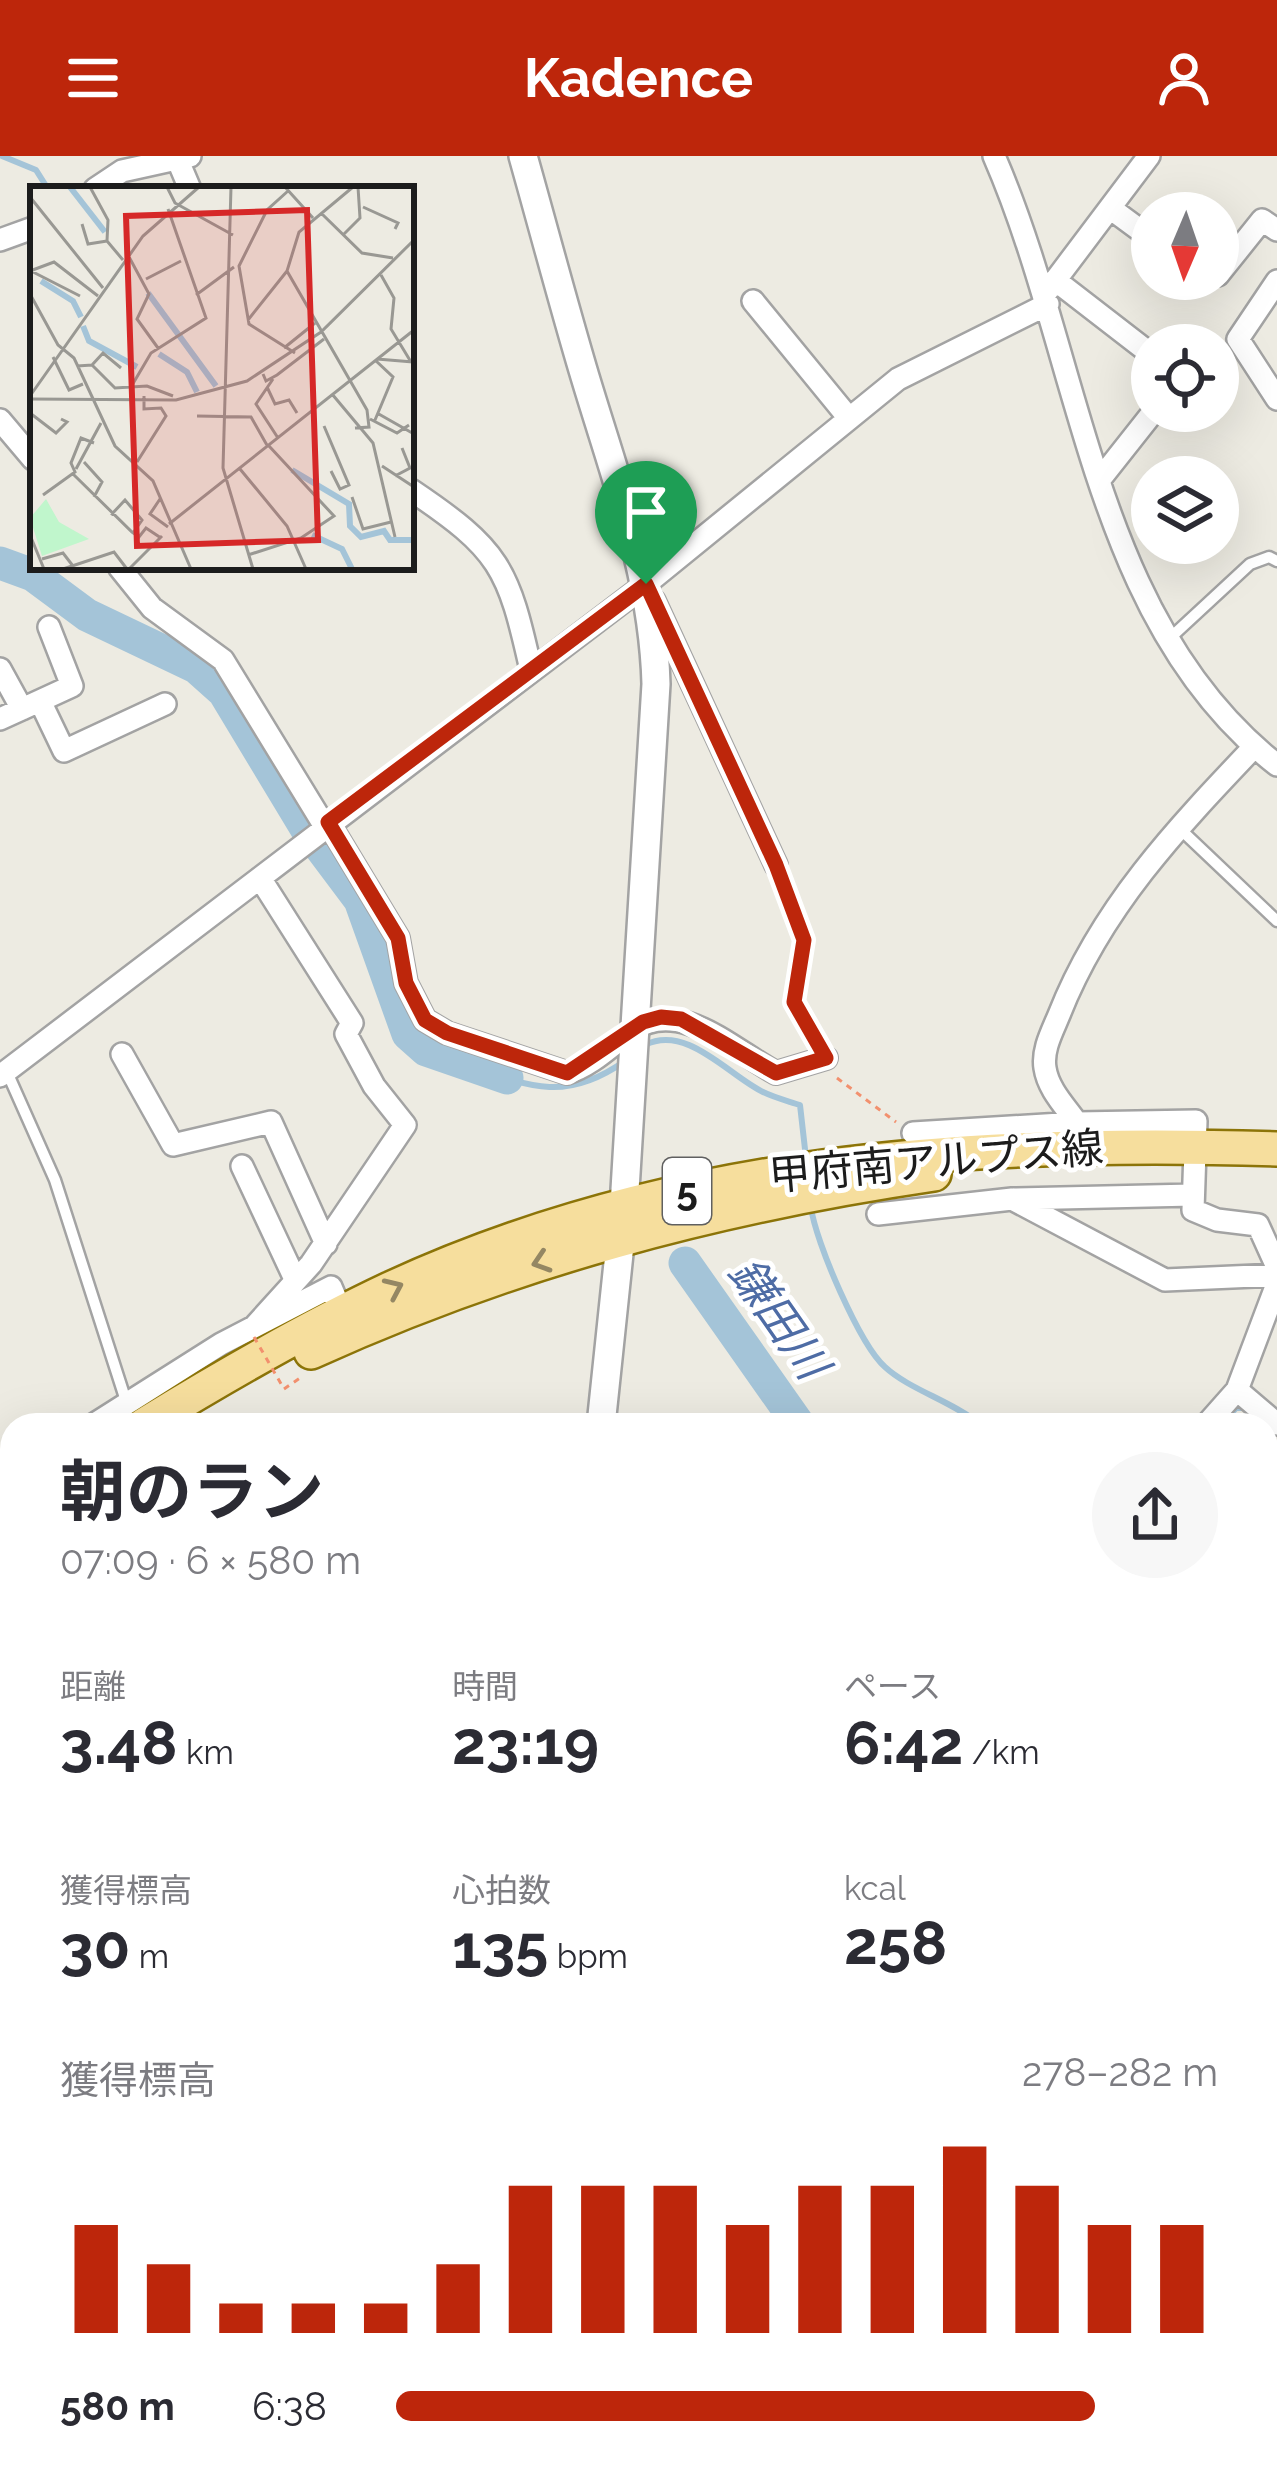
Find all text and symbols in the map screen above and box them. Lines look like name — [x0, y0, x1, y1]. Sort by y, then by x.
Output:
icon: menu — [60, 45, 126, 111]
icon: person — [1151, 45, 1217, 111]
text: Kadence — [524, 46, 753, 110]
inset map — [30, 186, 414, 570]
north arrow — [1131, 192, 1239, 300]
map controls — [1131, 192, 1239, 564]
button: locate — [1131, 324, 1239, 432]
button: layers — [1131, 456, 1239, 564]
pin — [595, 461, 697, 584]
icon: arrive — [613, 479, 679, 545]
street label: 甲府南アルプス線 — [767, 1122, 1105, 1201]
road number: 5 — [663, 1158, 711, 1224]
one-way arrow — [531, 1247, 552, 1272]
water label: 鎌田川 — [718, 1248, 841, 1392]
one-way arrow — [382, 1279, 403, 1302]
button: share — [1092, 1452, 1218, 1578]
text: 朝のラン — [60, 1453, 324, 1530]
text: 07:09 · 6 × 580 m — [60, 1537, 361, 1583]
text: 距離 — [60, 1667, 126, 1706]
text: 時間 — [452, 1667, 518, 1706]
text: ペース — [844, 1667, 941, 1706]
text: 3.48 — [60, 1708, 177, 1778]
text: 23:19 — [452, 1708, 599, 1778]
text: 6:42 — [844, 1708, 963, 1778]
text: km — [177, 1733, 234, 1772]
text: /km — [963, 1733, 1040, 1772]
text: kcal — [844, 1869, 906, 1908]
text: 獲得標高 — [60, 1871, 192, 1910]
text: 心拍数 — [452, 1871, 551, 1910]
text: 258 — [844, 1908, 947, 1978]
text: 30 — [60, 1912, 130, 1982]
text: 135 — [452, 1912, 548, 1982]
text: m — [130, 1937, 169, 1976]
text: bpm — [548, 1937, 628, 1976]
text: 278–282 m — [1022, 2049, 1218, 2095]
text: 獲得標高 — [60, 2057, 216, 2103]
text: 580 m — [60, 2383, 175, 2429]
text: 6:38 — [252, 2383, 327, 2429]

